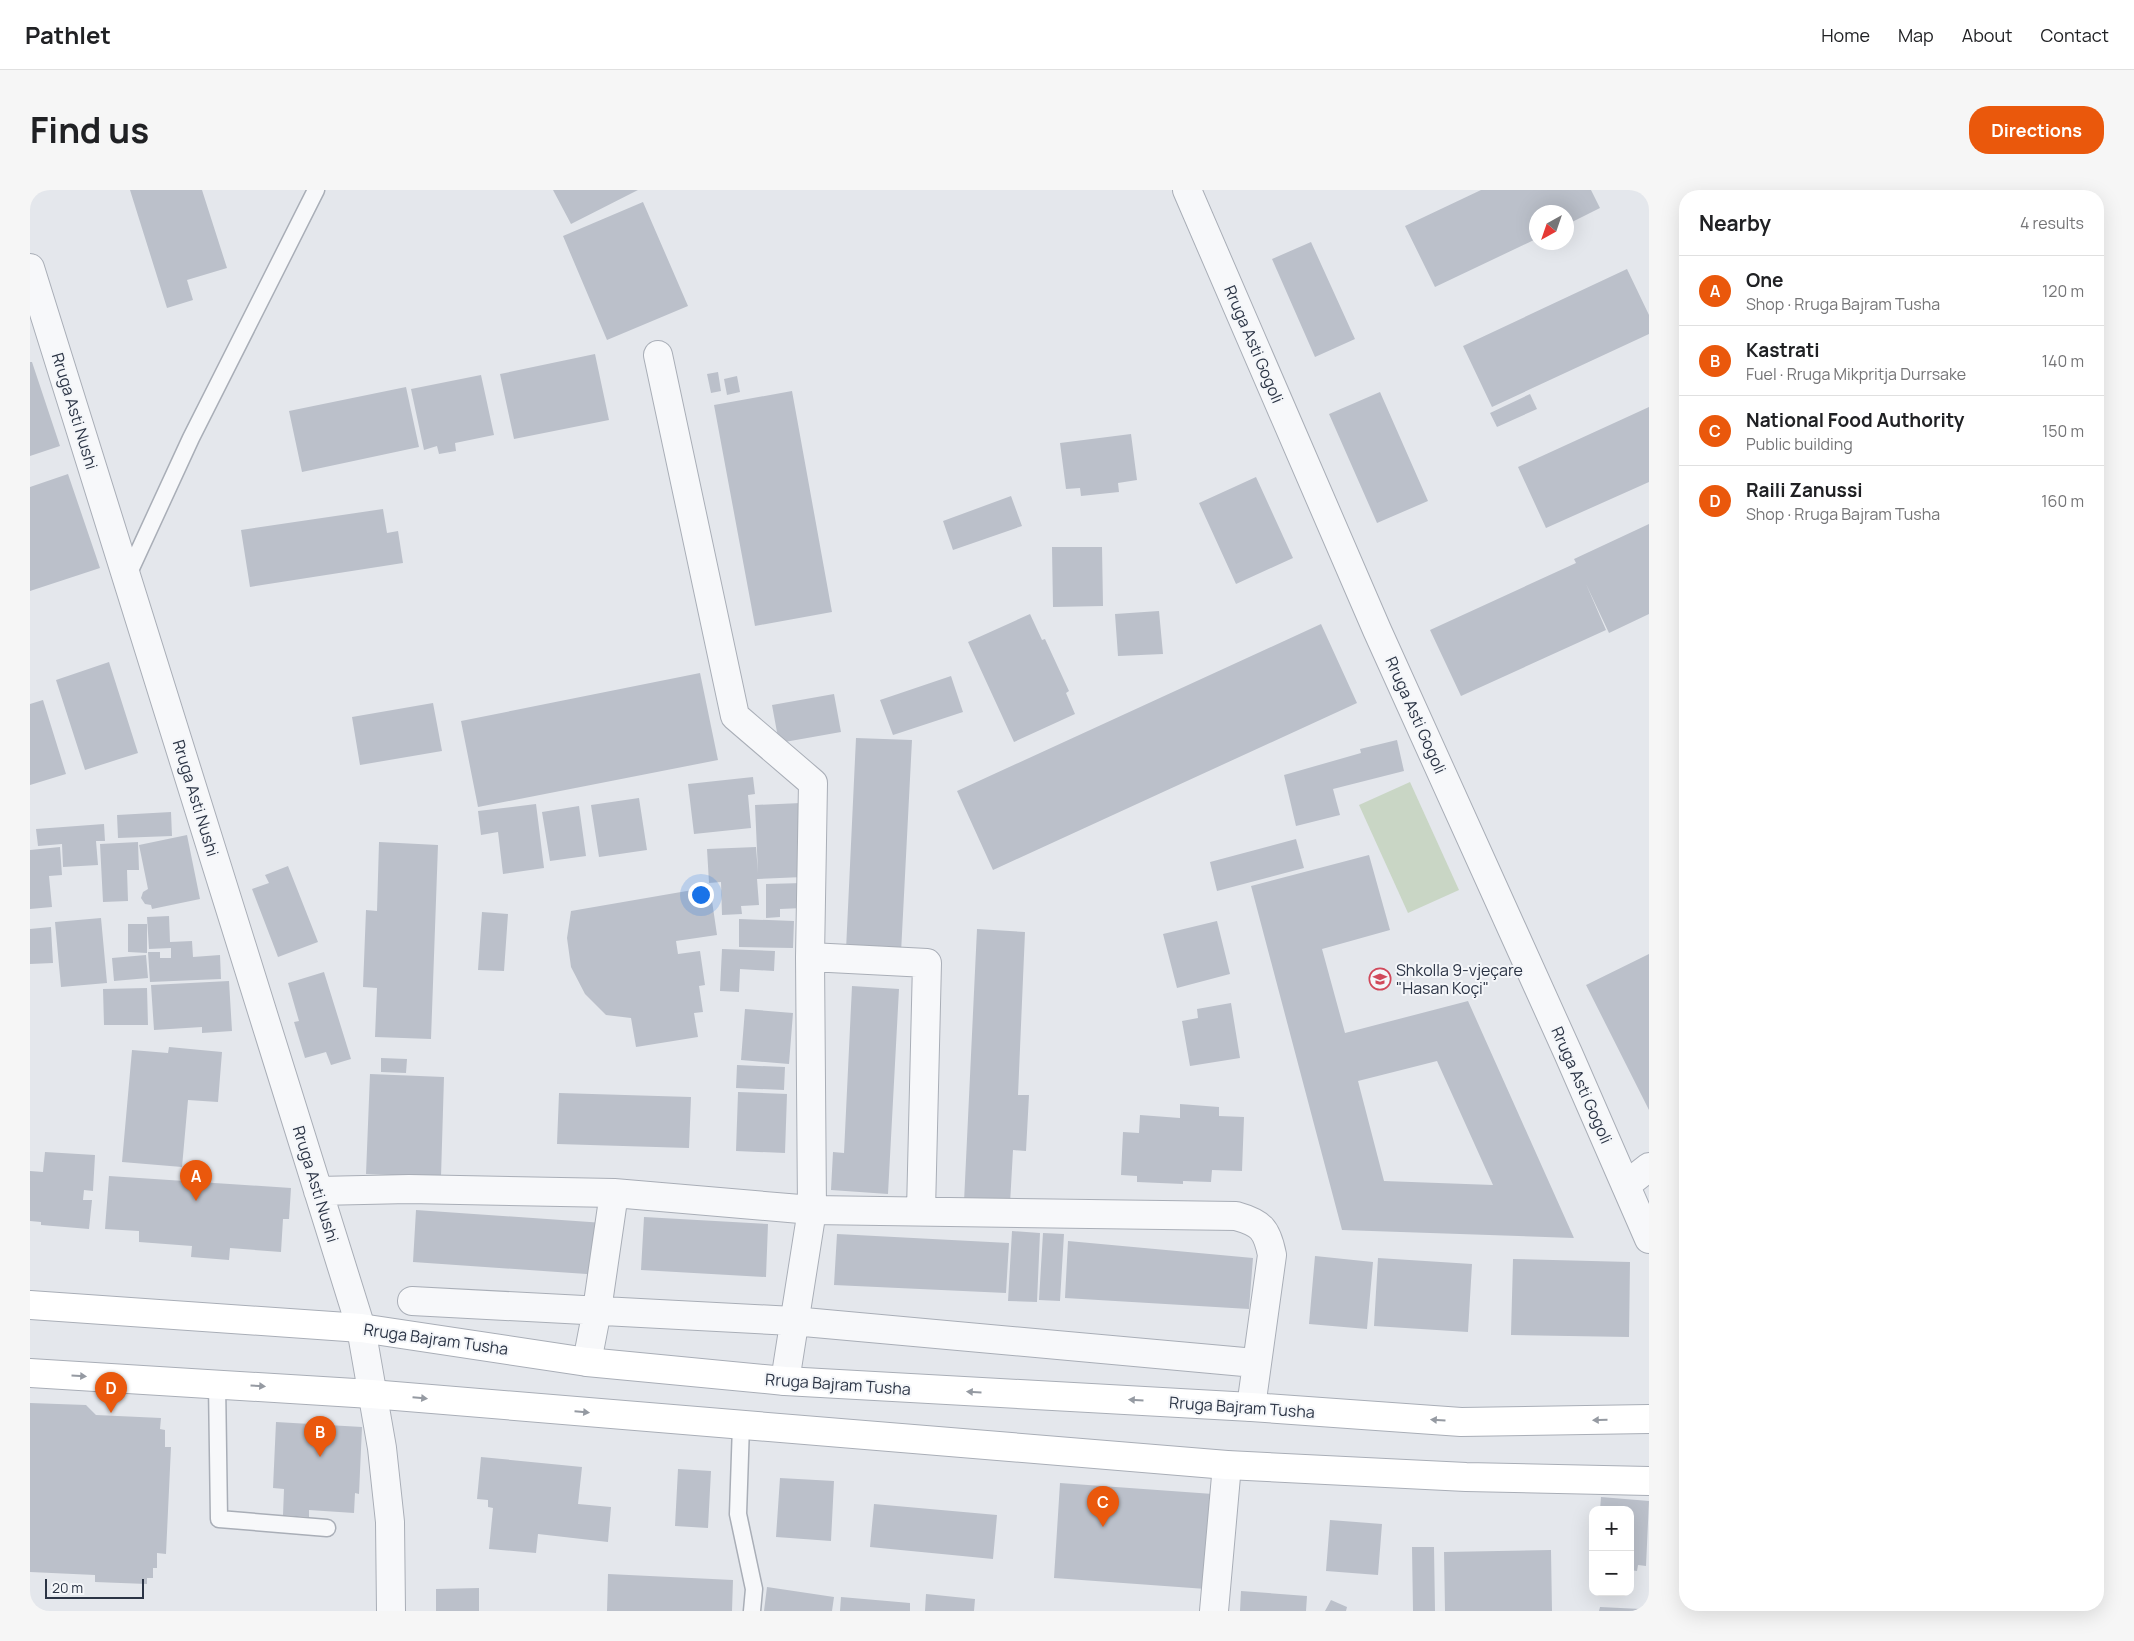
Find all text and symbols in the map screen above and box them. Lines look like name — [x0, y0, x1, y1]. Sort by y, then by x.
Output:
text: Pathlet — [25, 18, 111, 51]
text: Home — [1821, 23, 1870, 47]
text: Map — [1898, 23, 1934, 47]
text: About — [1962, 23, 2012, 47]
text: Contact — [2040, 23, 2109, 47]
text: Find us — [30, 106, 149, 154]
button: Directions — [1969, 106, 2104, 154]
north arrow — [1529, 205, 1574, 250]
text: Nearby — [1699, 209, 1771, 237]
text: 4 results — [2020, 212, 2084, 234]
text: One — [1746, 267, 1783, 293]
text: A — [1710, 280, 1720, 302]
text: 120 m — [2042, 280, 2084, 302]
street label: Rruga Asti Gogoli — [1219, 282, 1289, 406]
text: Shop · Rruga Bajram Tusha — [1746, 293, 1940, 315]
text: Kastrati — [1746, 337, 1820, 363]
street label: Rruga Asti Nushi — [47, 350, 103, 472]
text: B — [1710, 350, 1720, 372]
text: 140 m — [2042, 350, 2084, 372]
text: Fuel · Rruga Mikpritja Durrsake — [1746, 363, 1966, 385]
text: National Food Authority — [1746, 407, 1964, 433]
text: C — [1709, 420, 1721, 442]
text: 150 m — [2042, 420, 2084, 442]
text: Public building — [1746, 433, 1853, 455]
text: Raili Zanussi — [1746, 477, 1863, 503]
text: D — [1709, 490, 1721, 512]
text: 160 m — [2041, 490, 2084, 512]
text: Shop · Rruga Bajram Tusha — [1746, 503, 1940, 525]
street label: Rruga Asti Gogoli — [1380, 653, 1452, 777]
street label: Rruga Asti Nushi — [168, 737, 224, 859]
your location — [688, 882, 714, 908]
place label: Shkolla 9-vjeçare "Hasan Koçi" — [1396, 959, 1523, 999]
school or university icon: Shkolla 9-vjeçare "Hasan Koçi" — [1368, 967, 1392, 991]
street label: Rruga Asti Gogoli — [1546, 1023, 1618, 1147]
street label: Rruga Asti Nushi — [288, 1123, 344, 1245]
pin: A — [180, 1160, 212, 1201]
street label: Rruga Bajram Tusha — [362, 1318, 510, 1360]
street label: Rruga Bajram Tusha — [765, 1368, 911, 1400]
one-way arrow — [71, 1372, 87, 1380]
pin: D — [95, 1372, 127, 1413]
one-way arrow — [251, 1382, 267, 1390]
one-way arrow — [965, 1387, 981, 1395]
street label: Rruga Bajram Tusha — [1169, 1391, 1315, 1423]
one-way arrow — [413, 1394, 429, 1402]
one-way arrow — [1128, 1396, 1144, 1404]
one-way arrow — [575, 1408, 591, 1416]
pin: B — [304, 1416, 336, 1457]
one-way arrow — [1430, 1416, 1446, 1424]
one-way arrow — [1592, 1416, 1608, 1424]
pin: C — [1087, 1486, 1119, 1527]
map controls — [1589, 1506, 1634, 1596]
button: + — [1589, 1506, 1634, 1551]
button: − — [1589, 1551, 1634, 1596]
scale bar — [45, 1576, 144, 1599]
text: 20 m — [52, 1578, 83, 1597]

